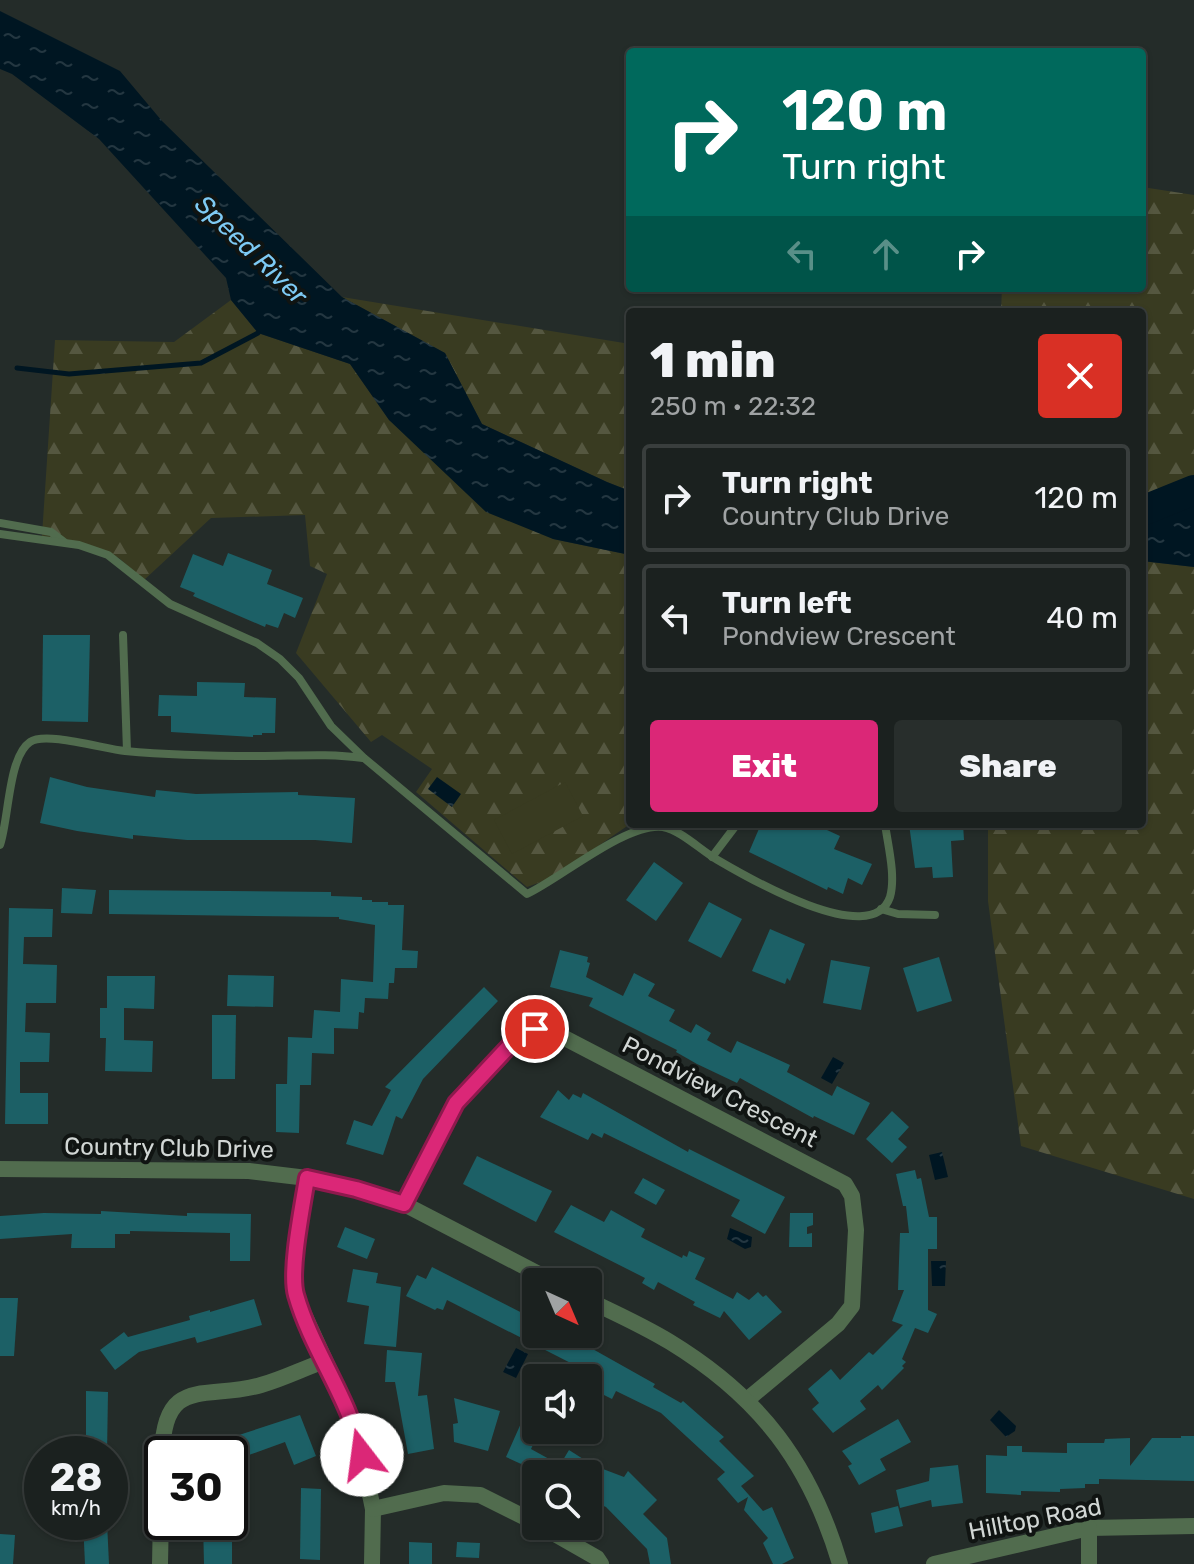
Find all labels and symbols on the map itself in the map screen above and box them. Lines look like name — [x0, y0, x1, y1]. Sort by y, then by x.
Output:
water label: Speed River — [188, 189, 314, 312]
pin — [501, 995, 569, 1063]
street label: Pondview Crescent — [618, 1031, 822, 1153]
street label: Country Club Drive — [64, 1132, 274, 1164]
north arrow — [522, 1268, 602, 1348]
position arrow — [320, 1413, 404, 1497]
speed limit sign: 30 — [144, 1436, 248, 1540]
street label: Hilltop Road — [966, 1492, 1104, 1546]

